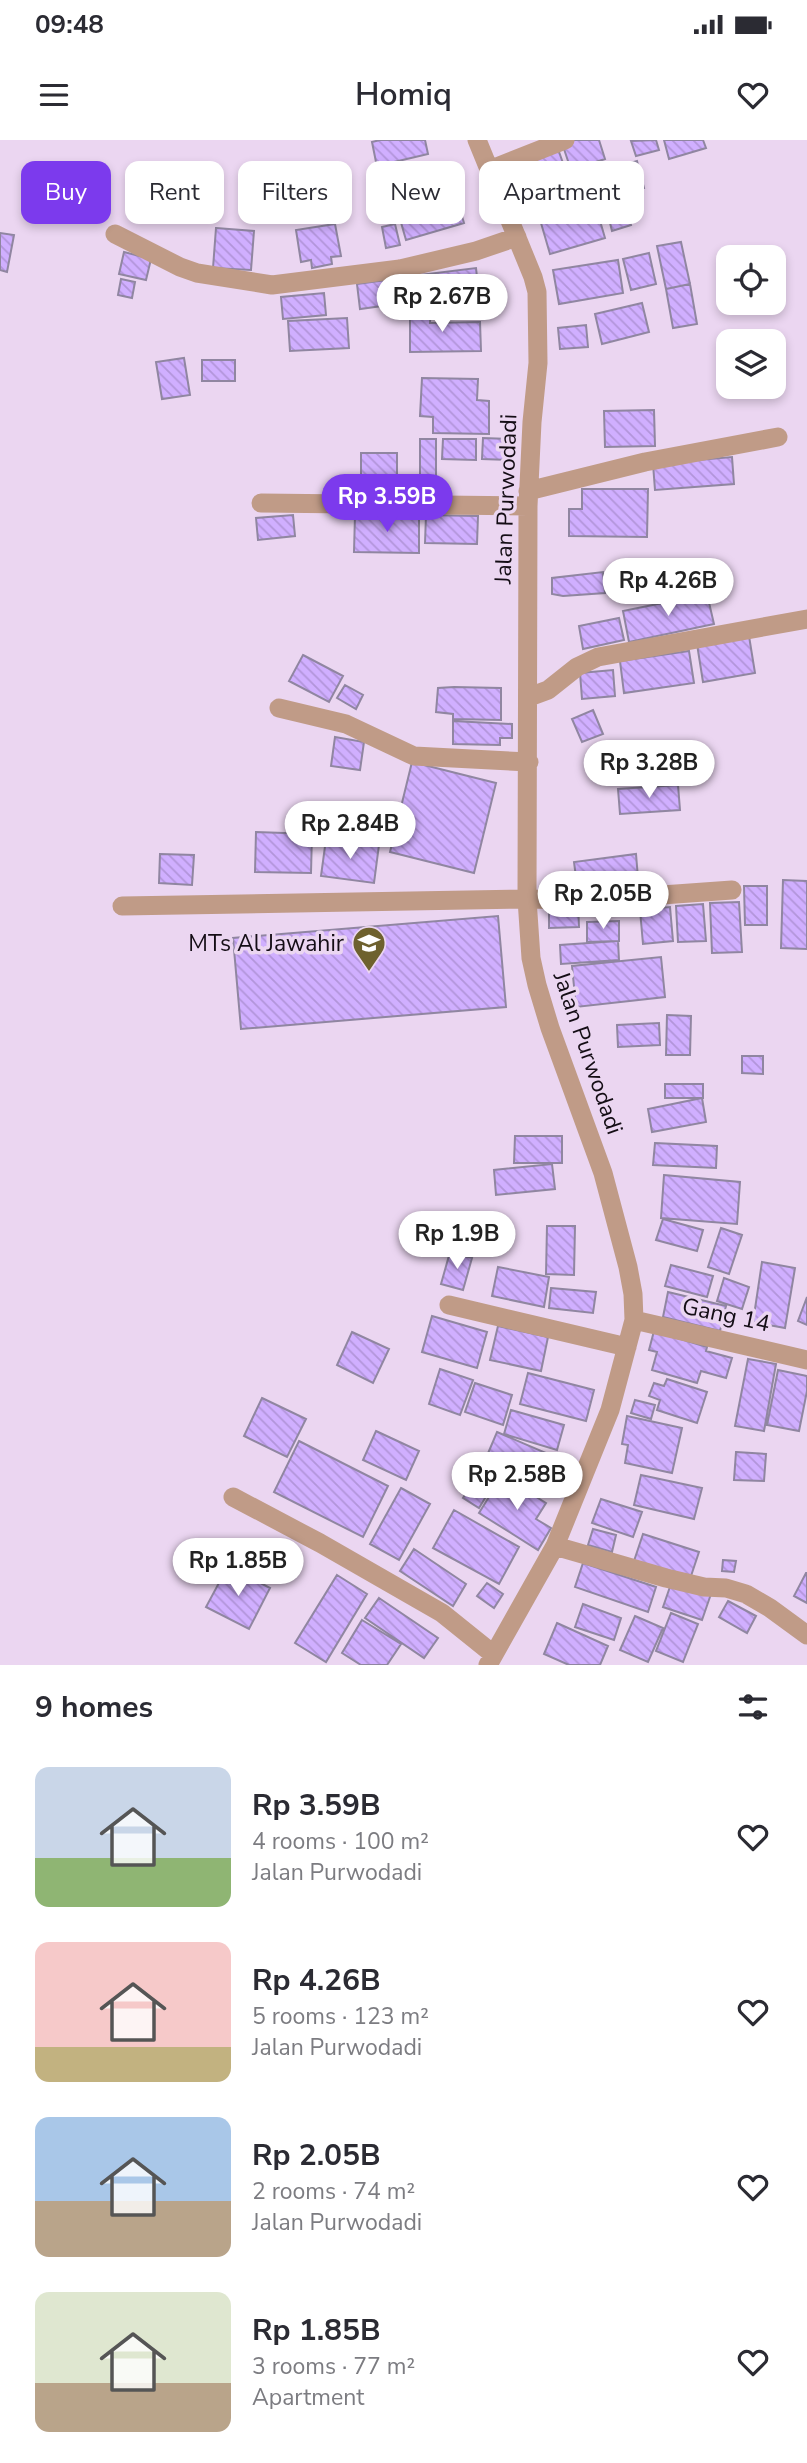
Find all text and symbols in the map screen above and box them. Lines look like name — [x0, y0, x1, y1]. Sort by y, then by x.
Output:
text: 09:48 — [35, 7, 104, 42]
text: Homiq — [355, 73, 452, 116]
icon: menu — [35, 76, 73, 114]
icon: heart — [734, 76, 772, 114]
chip: Buy — [21, 161, 111, 224]
chip: Rent — [125, 161, 224, 224]
chip: Filters — [238, 161, 352, 224]
chip: New — [366, 161, 465, 224]
chip: Apartment — [479, 161, 644, 224]
map controls — [716, 245, 786, 399]
button: locate — [716, 245, 786, 315]
pin: Rp 2.67B — [370, 274, 514, 334]
text: Rp 2.67B — [393, 281, 491, 312]
button: layers — [716, 329, 786, 399]
street label: Jalan Purwodadi — [488, 413, 524, 586]
pin: Rp 3.59B — [315, 474, 459, 534]
text: Rp 3.59B — [338, 481, 436, 512]
pin: Rp 4.26B — [596, 559, 740, 618]
text: Rp 4.26B — [619, 565, 717, 596]
pin: Rp 3.28B — [577, 740, 721, 800]
text: Rp 3.28B — [600, 747, 698, 778]
pin: Rp 2.84B — [278, 802, 422, 861]
text: Rp 2.84B — [301, 808, 399, 839]
pin: Rp 2.05B — [531, 872, 675, 931]
text: Rp 2.05B — [554, 878, 652, 909]
school or university icon: MTs Al Jawahir — [350, 924, 388, 973]
place label: MTs Al Jawahir — [188, 928, 345, 959]
street label: Jalan Purwodadi — [545, 967, 630, 1138]
pin: Rp 1.9B — [392, 1212, 522, 1271]
text: Rp 1.9B — [415, 1218, 499, 1249]
street label: Gang 14 — [679, 1291, 773, 1339]
pin: Rp 2.58B — [445, 1452, 589, 1512]
text: Rp 2.58B — [468, 1459, 566, 1490]
pin: Rp 1.85B — [166, 1538, 310, 1598]
text: Rp 1.85B — [189, 1545, 287, 1576]
text: 9 homes — [35, 1687, 153, 1728]
icon: filters — [734, 1688, 772, 1726]
text: Rp 3.59B — [252, 1785, 381, 1826]
icon: home — [91, 1795, 175, 1879]
icon: heart — [734, 1818, 772, 1856]
text: 4 rooms · 100 m² — [252, 1826, 429, 1857]
text: Jalan Purwodadi — [252, 1857, 422, 1888]
text: Rp 4.26B — [252, 1960, 381, 2001]
icon: home — [91, 1970, 175, 2054]
icon: heart — [734, 1993, 772, 2031]
text: 5 rooms · 123 m² — [252, 2001, 429, 2032]
text: Jalan Purwodadi — [252, 2032, 422, 2063]
text: Rp 2.05B — [252, 2135, 381, 2176]
icon: home — [91, 2145, 175, 2229]
icon: heart — [734, 2168, 772, 2206]
text: 2 rooms · 74 m² — [252, 2176, 415, 2207]
text: Jalan Purwodadi — [252, 2207, 422, 2238]
text: Rp 1.85B — [252, 2310, 381, 2351]
icon: home — [91, 2320, 175, 2404]
icon: heart — [734, 2343, 772, 2381]
text: 3 rooms · 77 m² — [252, 2351, 415, 2382]
text: Apartment — [252, 2382, 364, 2413]

